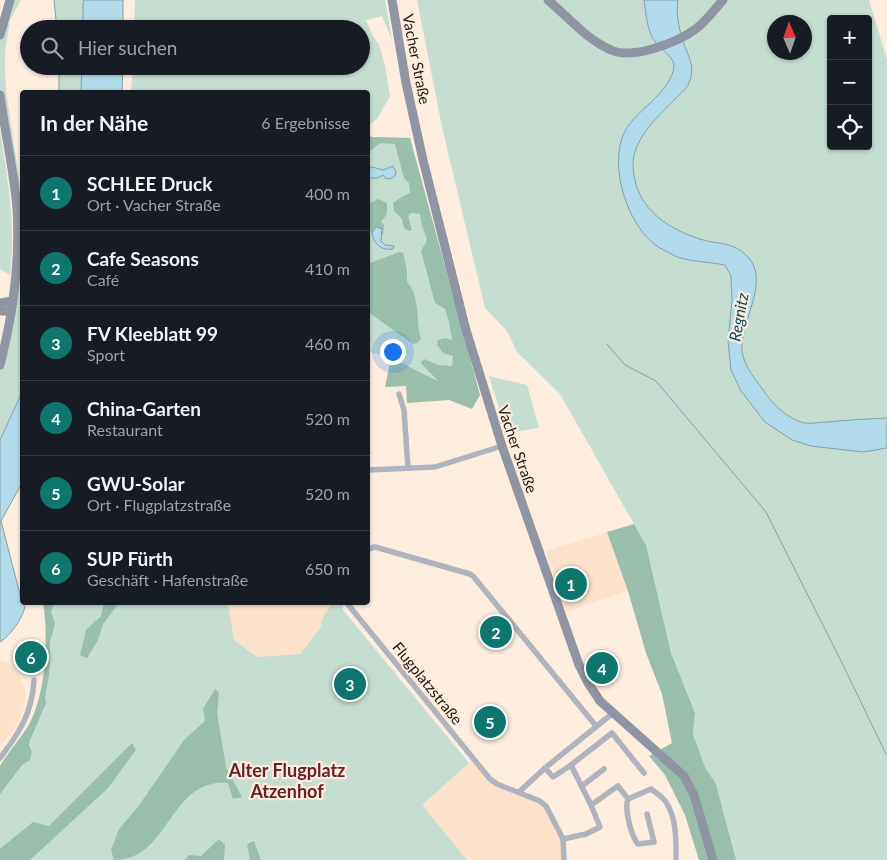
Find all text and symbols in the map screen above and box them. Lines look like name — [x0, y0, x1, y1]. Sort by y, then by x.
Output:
street label: Vacher Straße — [399, 12, 435, 106]
north arrow — [767, 15, 812, 60]
map controls — [827, 15, 872, 150]
button: + — [827, 15, 872, 60]
search box — [20, 20, 370, 75]
icon: search — [38, 34, 66, 62]
text: Hier suchen — [78, 36, 177, 59]
button: − — [827, 60, 872, 105]
button: locate — [827, 105, 872, 150]
text: In der Nähe — [40, 110, 148, 135]
text: 6 Ergebnisse — [261, 113, 350, 132]
text: SCHLEE Druck — [87, 172, 212, 195]
text: 1 — [51, 184, 61, 203]
text: 400 m — [305, 184, 350, 203]
text: Ort · Vacher Straße — [87, 195, 221, 214]
text: Cafe Seasons — [87, 247, 199, 270]
text: 2 — [51, 259, 61, 278]
text: 410 m — [305, 259, 350, 278]
text: Café — [87, 270, 119, 289]
water label: Regnitz — [724, 291, 752, 343]
text: FV Kleeblatt 99 — [87, 322, 218, 345]
text: 3 — [51, 334, 61, 353]
text: 460 m — [305, 334, 350, 353]
your location — [380, 339, 406, 365]
text: Sport — [87, 345, 125, 364]
text: China-Garten — [87, 397, 201, 420]
street label: Vacher Straße — [495, 403, 541, 495]
text: 4 — [51, 409, 61, 428]
text: 520 m — [305, 409, 350, 428]
text: Restaurant — [87, 420, 163, 439]
text: GWU-Solar — [87, 472, 185, 495]
text: 5 — [51, 484, 61, 503]
text: 520 m — [305, 484, 350, 503]
text: Ort · Flugplatzstraße — [87, 495, 231, 514]
text: SUP Fürth — [87, 547, 173, 570]
text: 6 — [51, 559, 61, 578]
text: 650 m — [305, 559, 350, 578]
pin: 1 — [555, 565, 587, 603]
text: Geschäft · Hafenstraße — [87, 570, 248, 589]
pin: 2 — [480, 613, 512, 651]
pin: 6 — [15, 638, 47, 676]
street label: Flugplatzstraße — [389, 638, 467, 728]
pin: 4 — [586, 649, 618, 687]
pin: 3 — [334, 665, 366, 703]
pin: 5 — [474, 703, 506, 741]
district label: Alter Flugplatz Atzenhof — [228, 759, 345, 802]

